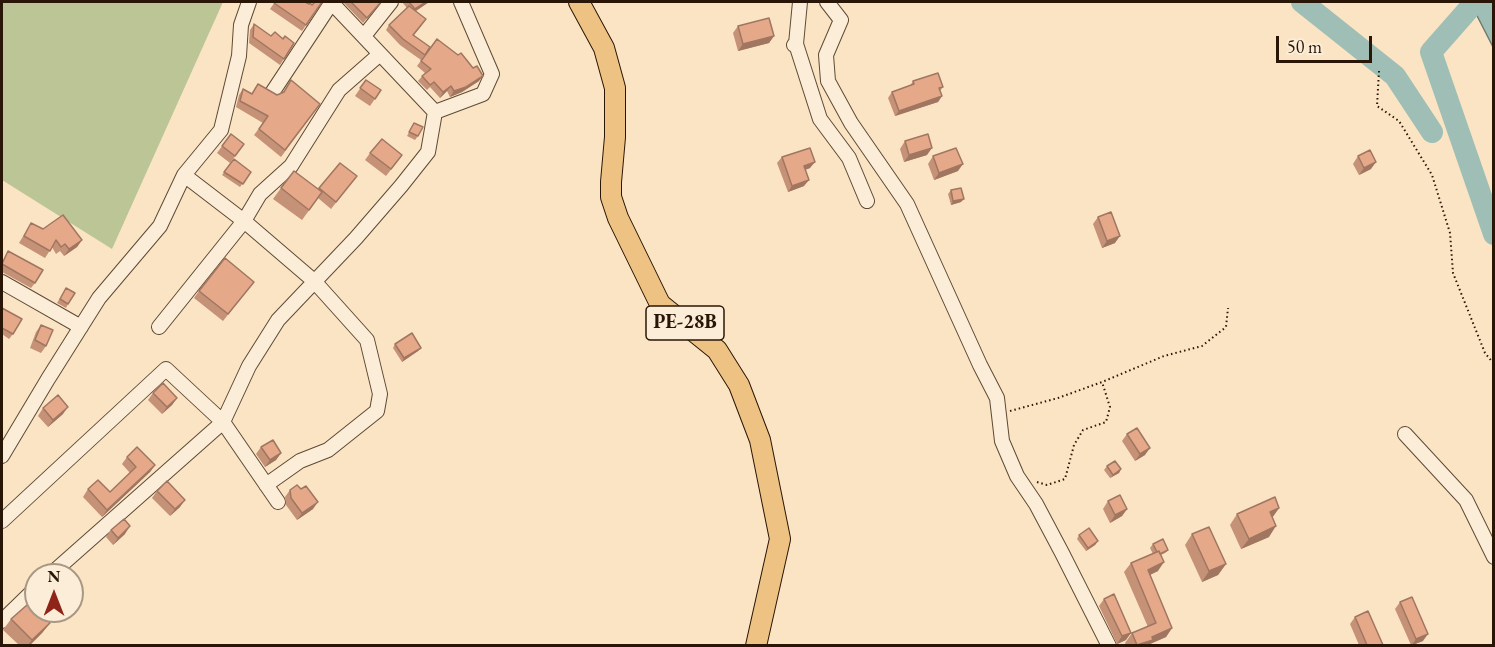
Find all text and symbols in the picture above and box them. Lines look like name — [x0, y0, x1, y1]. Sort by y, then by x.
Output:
scale bar — [1279, 24, 1375, 62]
text: 50 m — [1287, 35, 1322, 58]
road number: PE-28B — [646, 306, 724, 340]
north arrow — [24, 563, 84, 623]
text: N — [48, 566, 60, 587]

